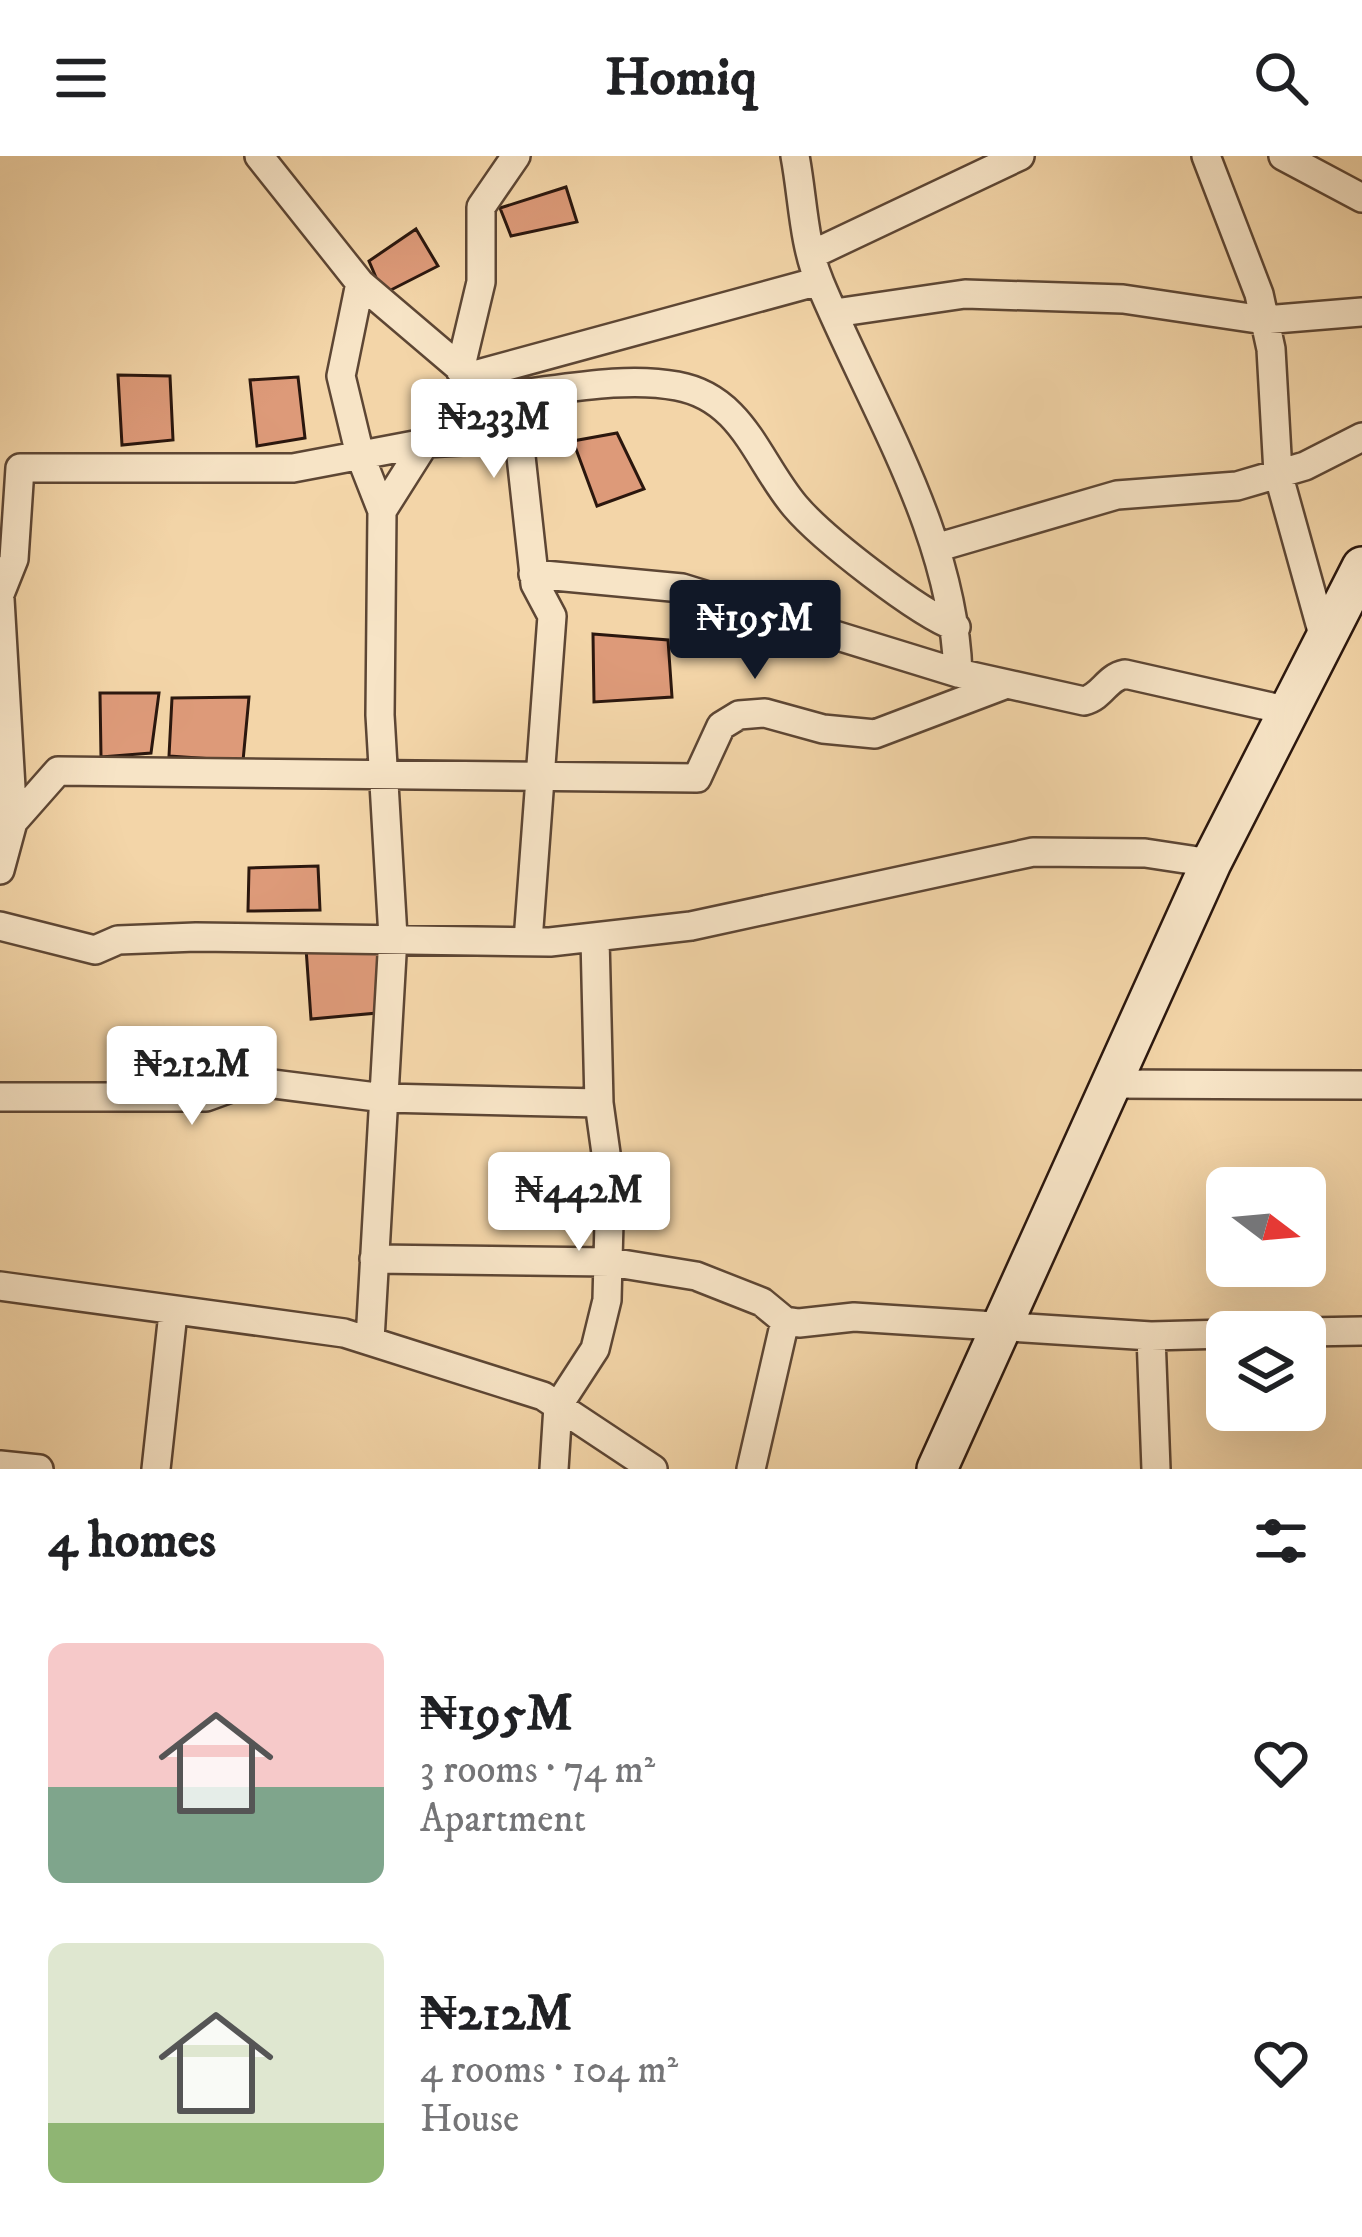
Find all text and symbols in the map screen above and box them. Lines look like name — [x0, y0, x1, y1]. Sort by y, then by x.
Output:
icon: menu — [48, 45, 114, 111]
text: Homiq — [605, 45, 757, 112]
icon: search — [1248, 45, 1314, 111]
pin: ₦233M — [410, 379, 578, 481]
text: ₦233M — [438, 393, 550, 442]
pin: ₦195M — [671, 580, 839, 682]
text: ₦195M — [697, 594, 813, 643]
pin: ₦212M — [108, 1026, 276, 1128]
text: ₦212M — [134, 1040, 250, 1089]
pin: ₦442M — [495, 1152, 663, 1254]
text: ₦442M — [515, 1166, 643, 1215]
north arrow — [1206, 1167, 1326, 1287]
map controls — [1206, 1167, 1326, 1431]
button: layers — [1206, 1311, 1326, 1431]
icon: filters — [1248, 1508, 1314, 1574]
text: 4 homes — [48, 1509, 216, 1573]
text: ₦195M — [420, 1682, 573, 1746]
icon: home — [144, 1691, 288, 1835]
icon: heart — [1248, 1730, 1314, 1796]
text: 3 rooms · 74 m² — [420, 1746, 655, 1795]
text: Apartment — [420, 1795, 586, 1844]
text: ₦212M — [420, 1982, 572, 2046]
icon: home — [144, 1991, 288, 2135]
icon: heart — [1248, 2030, 1314, 2096]
text: 4 rooms · 104 m² — [420, 2046, 678, 2095]
text: House — [420, 2095, 519, 2144]

